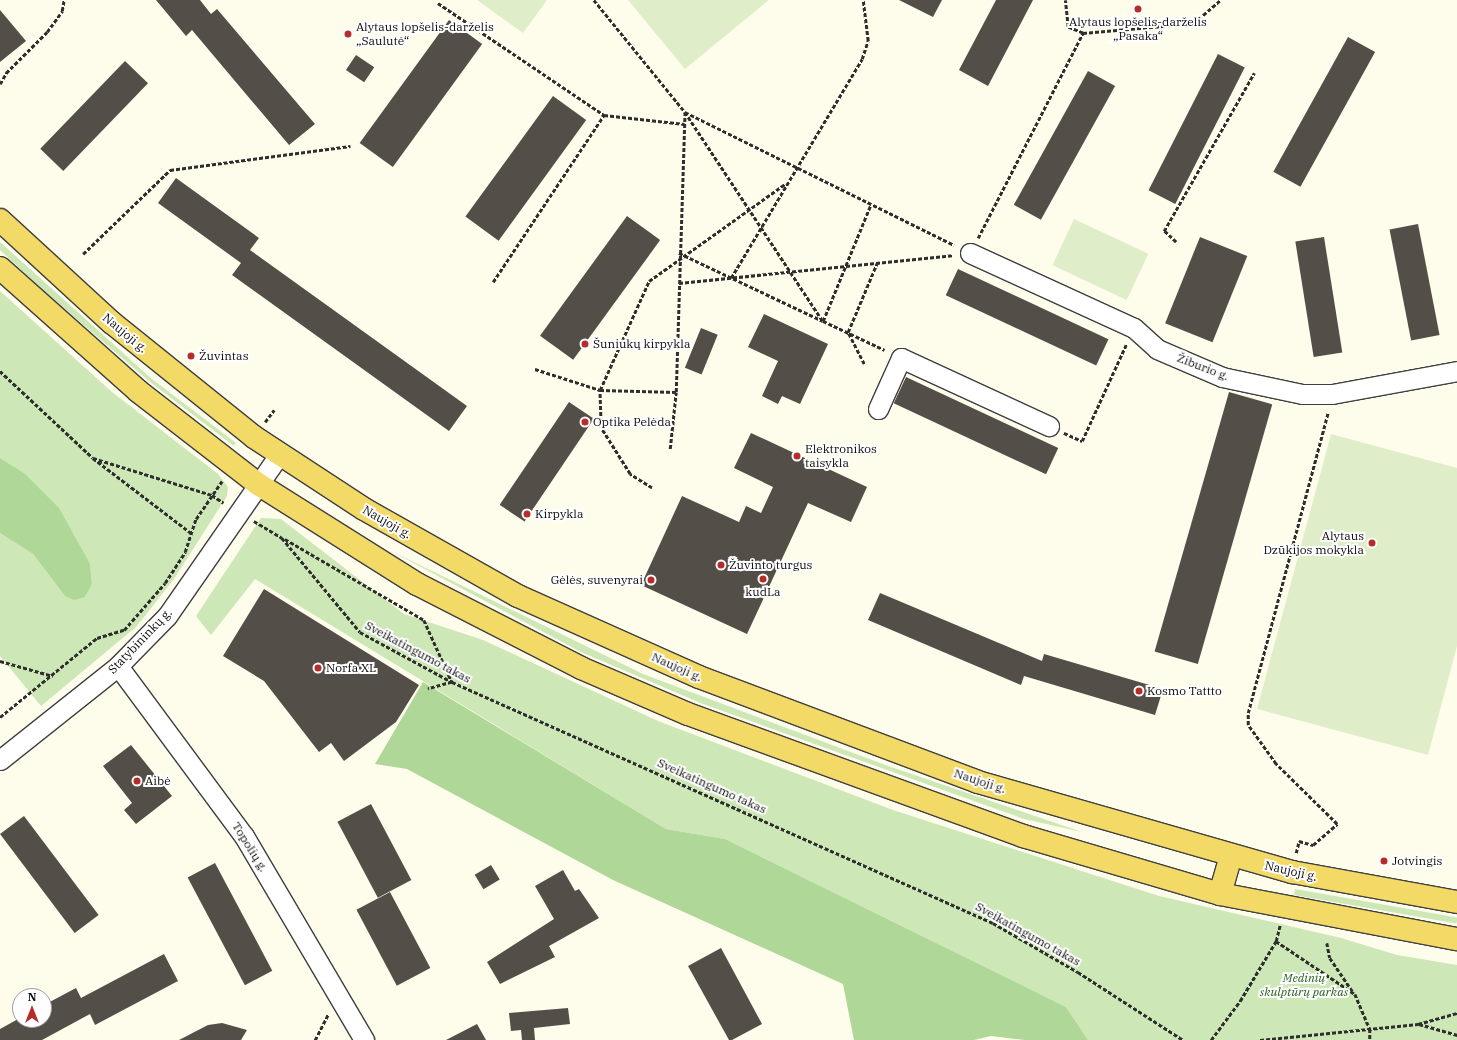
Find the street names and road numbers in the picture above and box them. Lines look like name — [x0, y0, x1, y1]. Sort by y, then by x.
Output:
street label: Naujoji g. — [100, 310, 150, 356]
street label: Žiburio g. — [1175, 350, 1231, 384]
street label: Naujoji g. — [360, 502, 414, 542]
street label: Statybininkų g. — [105, 605, 175, 677]
street label: Sveikatingumo takas — [363, 618, 473, 686]
street label: Naujoji g. — [650, 650, 704, 684]
street label: Sveikatingumo takas — [655, 755, 769, 817]
street label: Naujoji g. — [952, 766, 1008, 796]
street label: Topolių g. — [229, 820, 271, 874]
street label: Naujoji g. — [1263, 858, 1319, 884]
street label: Sveikatingumo takas — [973, 899, 1083, 969]

